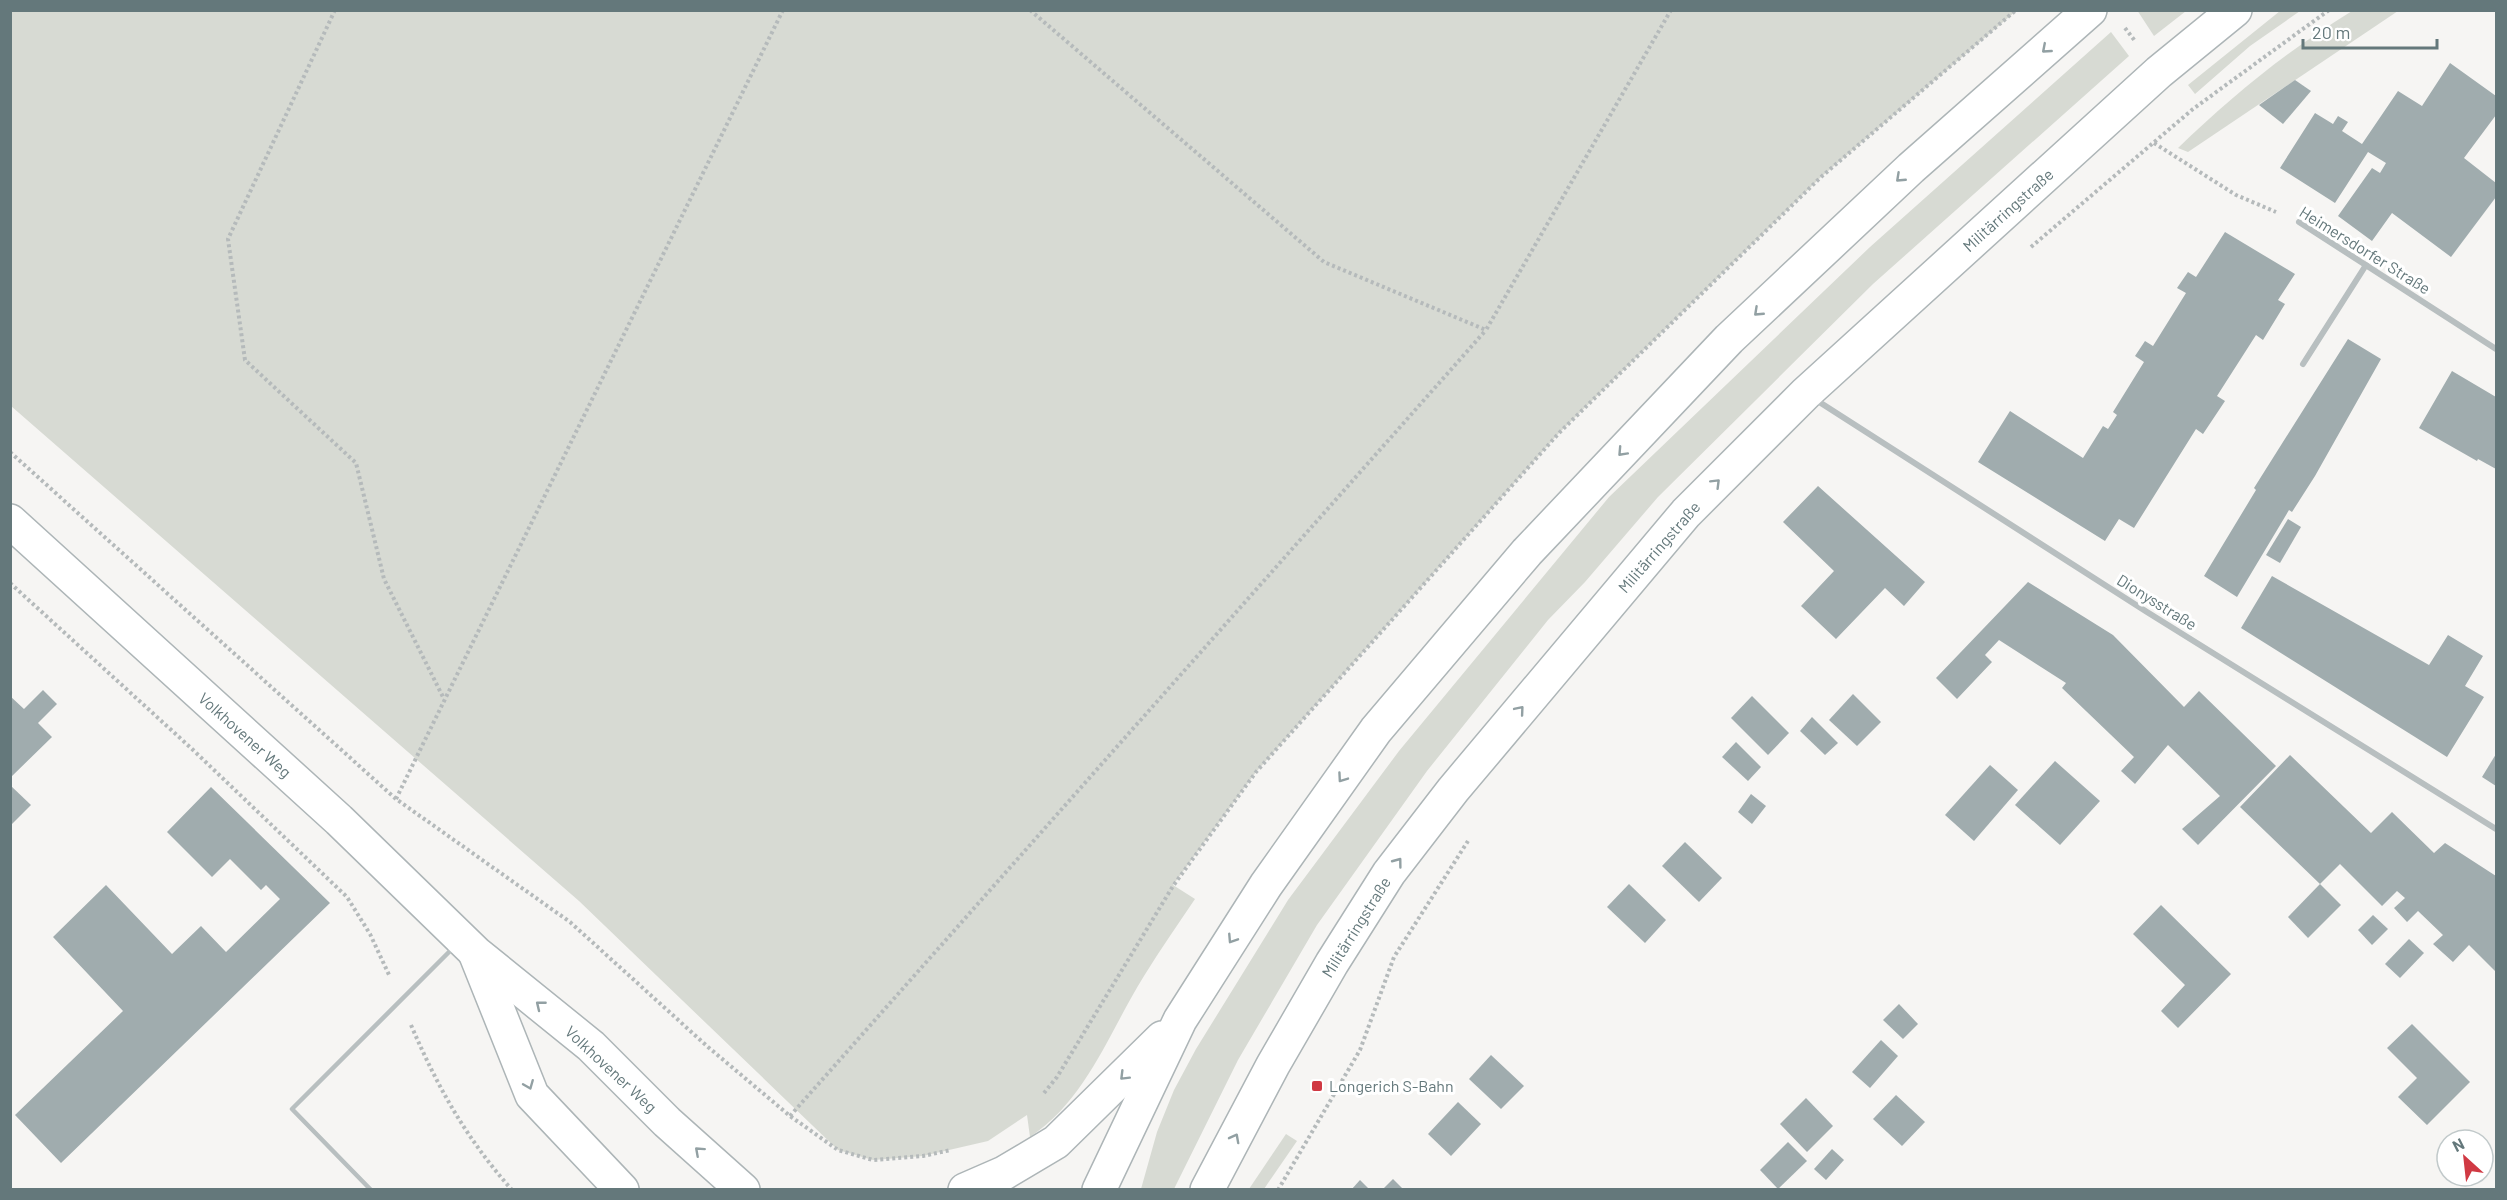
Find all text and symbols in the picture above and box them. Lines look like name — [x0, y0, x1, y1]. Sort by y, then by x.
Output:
scale bar — [2303, 12, 2436, 50]
text: 20 m — [2312, 21, 2350, 43]
one-way arrow — [2042, 42, 2053, 53]
street label: Militärringstraße — [1959, 164, 2057, 255]
one-way arrow — [1896, 171, 1906, 182]
street label: Heimersdorfer Straße — [2296, 202, 2434, 298]
one-way arrow — [1754, 305, 1764, 316]
one-way arrow — [1618, 445, 1629, 456]
one-way arrow — [1709, 479, 1720, 490]
street label: Militärringstraße — [1614, 497, 1704, 596]
street label: Dionysstraße — [2114, 570, 2201, 634]
street label: Volkhovener Weg — [195, 688, 296, 781]
one-way arrow — [1513, 706, 1524, 717]
one-way arrow — [1338, 771, 1349, 782]
one-way arrow — [1391, 857, 1402, 868]
street label: Militärringstraße — [1317, 873, 1394, 981]
one-way arrow — [1228, 932, 1239, 943]
one-way arrow — [536, 1001, 547, 1012]
street label: Volkhovener Weg — [562, 1021, 661, 1116]
one-way arrow — [1120, 1068, 1131, 1079]
place label: Longerich S-Bahn — [1329, 1076, 1454, 1095]
marker: Longerich S-Bahn — [1310, 1079, 1324, 1093]
one-way arrow — [521, 1080, 534, 1090]
north arrow — [2435, 1128, 2495, 1188]
one-way arrow — [1227, 1133, 1239, 1144]
text: N — [2449, 1133, 2467, 1155]
one-way arrow — [695, 1147, 706, 1158]

